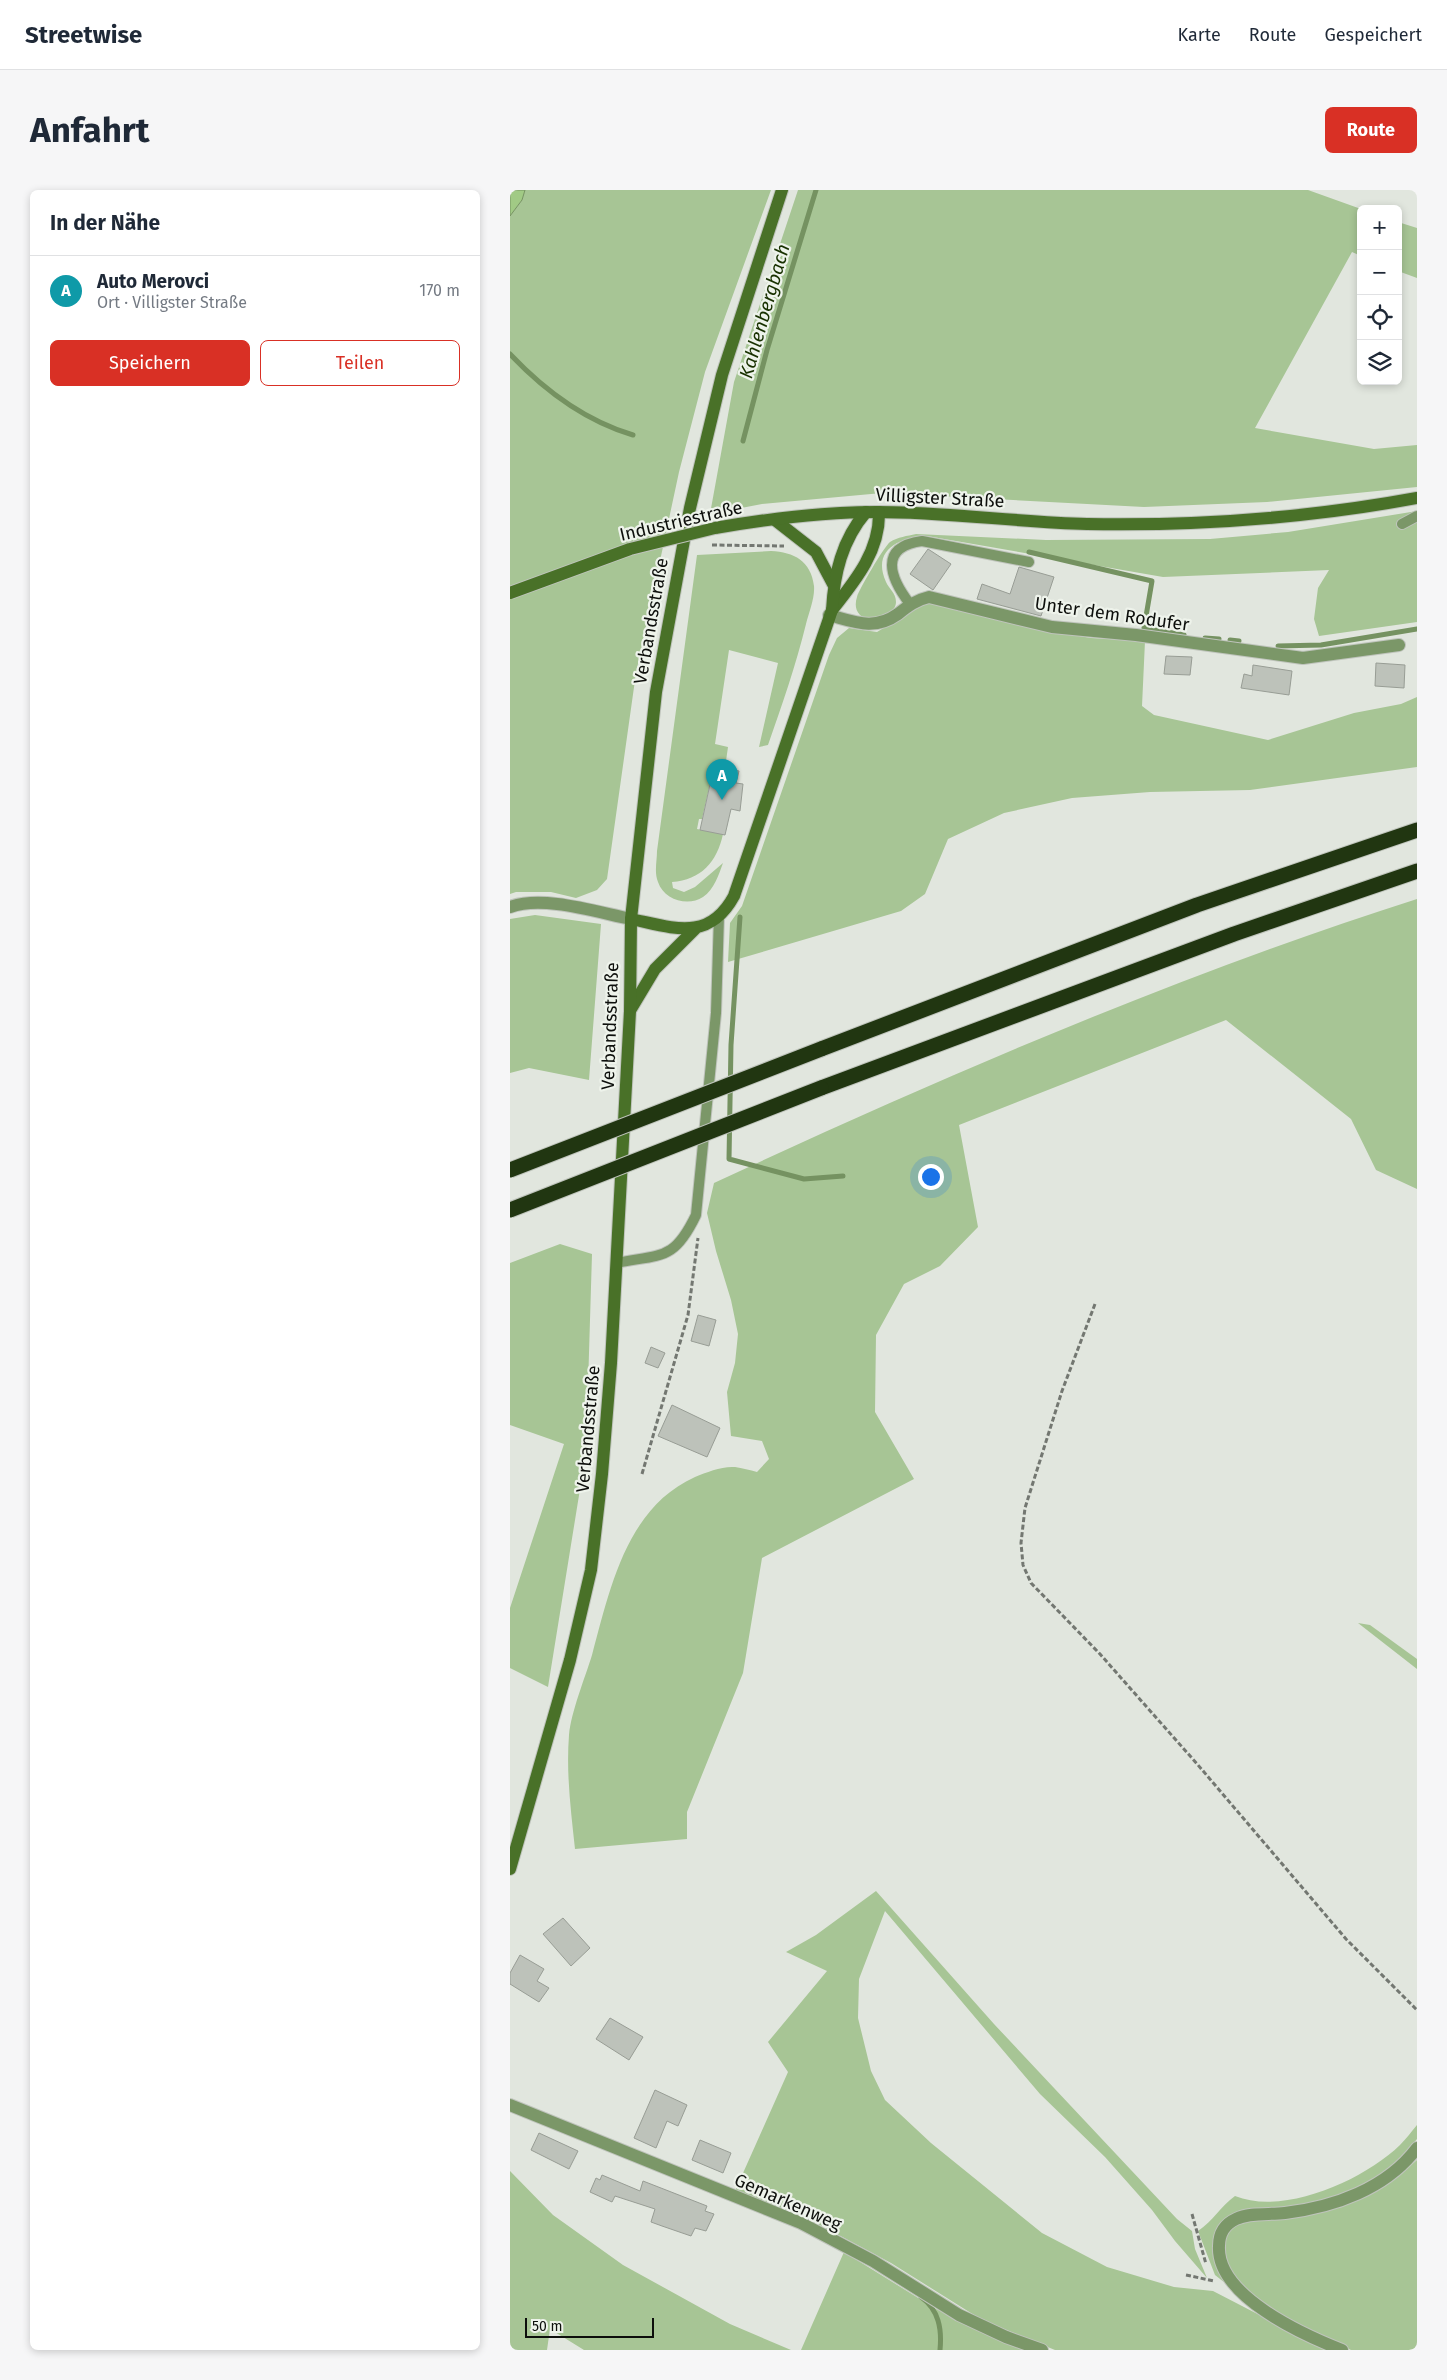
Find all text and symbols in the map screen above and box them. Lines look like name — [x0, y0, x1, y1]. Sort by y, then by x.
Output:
text: Streetwise — [25, 21, 142, 49]
text: Karte — [1178, 24, 1221, 46]
text: Route — [1249, 24, 1296, 46]
text: Gespeichert — [1324, 24, 1422, 46]
button: Route — [1325, 107, 1417, 153]
text: Anfahrt — [30, 109, 149, 151]
map controls — [1357, 205, 1402, 385]
button: + — [1357, 205, 1402, 250]
text: In der Nähe — [50, 210, 160, 236]
water label: Kahlenbergbach — [734, 241, 795, 381]
button: − — [1357, 250, 1402, 295]
text: Auto Merovci — [97, 270, 209, 293]
text: A — [61, 281, 71, 300]
text: 170 m — [419, 281, 460, 300]
text: Ort · Villigster Straße — [97, 293, 247, 312]
button: locate — [1357, 295, 1402, 340]
button: Speichern — [50, 340, 250, 386]
button: Teilen — [260, 340, 460, 386]
button: layers — [1357, 340, 1402, 385]
street label: Villigster Straße — [875, 484, 1005, 512]
street label: Industriestraße — [617, 496, 745, 546]
street label: Verbandsstraße — [629, 556, 673, 686]
street label: Unter dem Rodufer — [1033, 592, 1191, 636]
pin: A — [706, 759, 738, 800]
street label: Verbandsstraße — [597, 962, 623, 1090]
your location — [918, 1164, 944, 1190]
street label: Verbandsstraße — [571, 1364, 605, 1494]
street label: Gemarkenweg — [731, 2169, 846, 2236]
scale bar — [525, 2315, 654, 2338]
text: 50 m — [532, 2318, 563, 2335]

